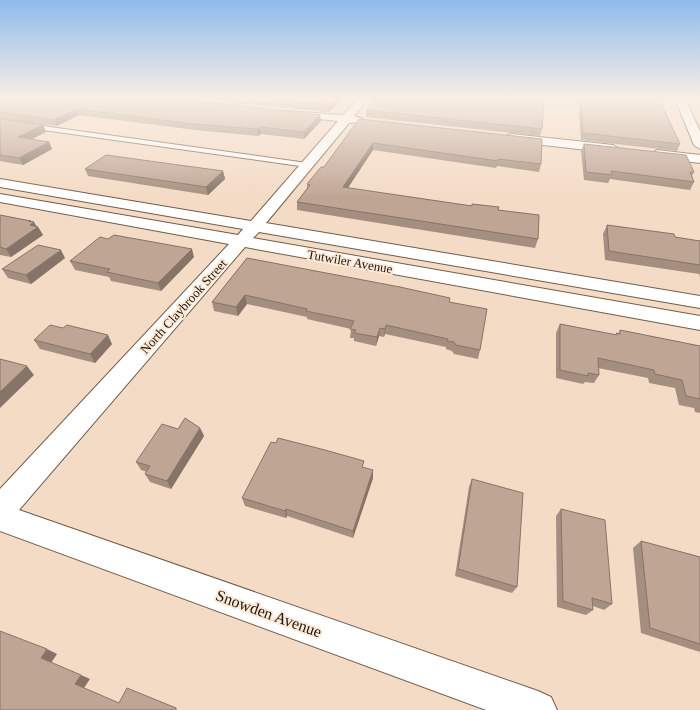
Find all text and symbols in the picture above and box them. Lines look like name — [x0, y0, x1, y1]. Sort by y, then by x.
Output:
street label: Tutwiler Avenue — [306, 247, 394, 276]
street label: North Claybrook Street — [137, 256, 230, 357]
street label: Snowden Avenue — [214, 586, 324, 640]

